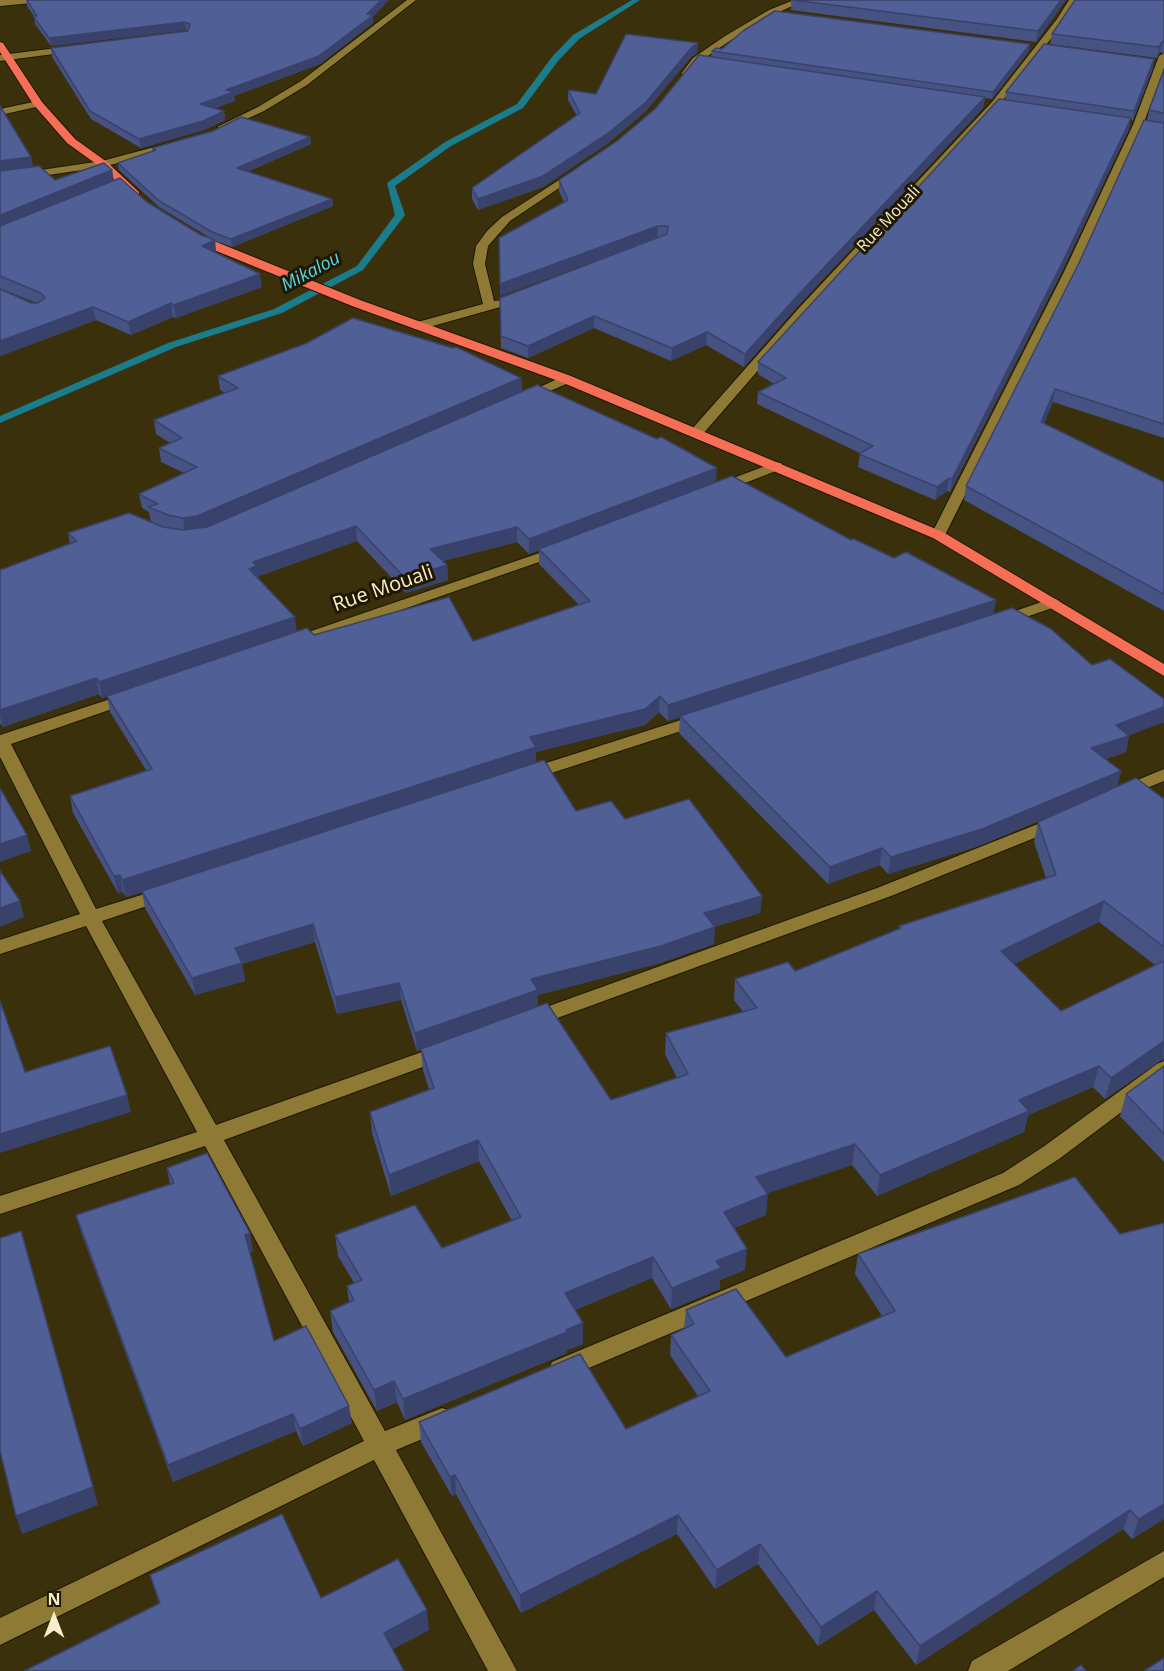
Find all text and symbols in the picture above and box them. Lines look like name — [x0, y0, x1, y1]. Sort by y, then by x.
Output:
street label: Rue Mouali — [853, 182, 925, 256]
water label: Mikalou — [278, 248, 344, 296]
street label: Rue Mouali — [330, 561, 436, 617]
north arrow — [24, 1587, 84, 1647]
text: N — [47, 1588, 61, 1610]

